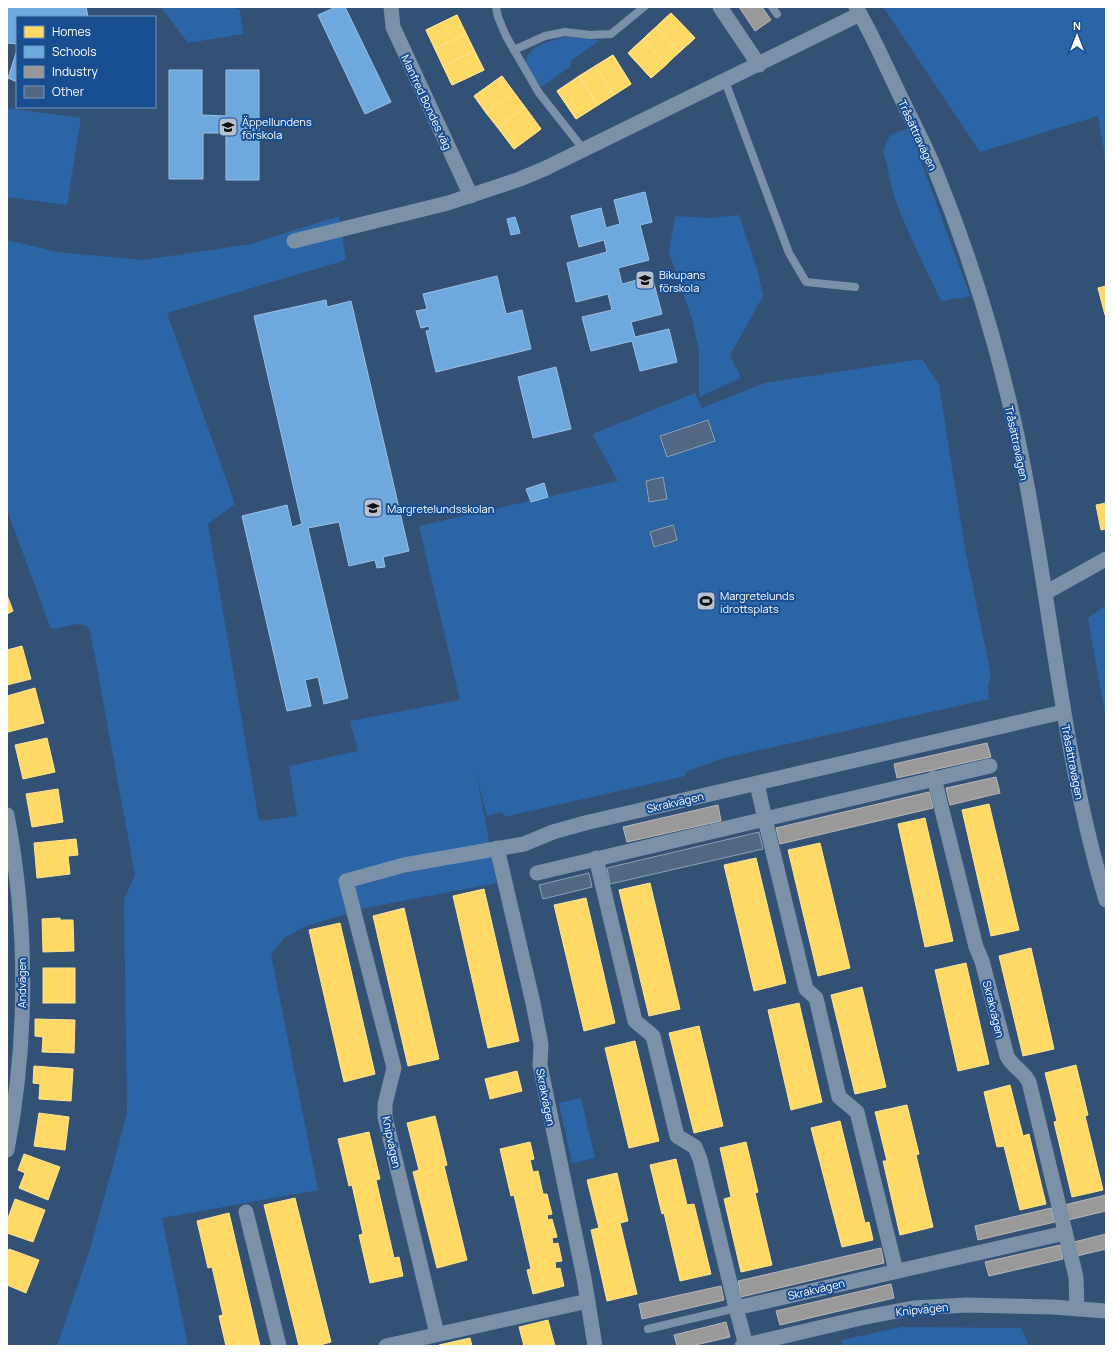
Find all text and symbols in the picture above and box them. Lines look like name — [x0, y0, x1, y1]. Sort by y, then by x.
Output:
legend — [16, 16, 156, 108]
north arrow — [1057, 16, 1097, 56]
text: N — [1073, 18, 1081, 33]
text: Homes — [52, 23, 91, 40]
text: Schools — [52, 43, 96, 60]
street label: Manfred Bondes väg — [398, 52, 456, 152]
text: Industry — [52, 63, 98, 80]
text: Other — [52, 83, 85, 100]
street label: Tråsättravägen — [895, 97, 941, 173]
place label: Äppellundens förskola — [242, 114, 312, 142]
school or university icon: Äppellundens förskola — [217, 116, 239, 138]
place label: Bikupans förskola — [659, 267, 705, 295]
school or university icon: Bikupans förskola — [634, 269, 656, 291]
street label: Tråsättravägen — [1002, 404, 1032, 482]
school or university icon: Margretelundsskolan — [362, 497, 384, 519]
place label: Margretelundsskolan — [387, 501, 494, 516]
place label: Margretelunds idrottsplats — [720, 588, 795, 616]
sports icon: Margretelunds idrottsplats — [695, 590, 717, 612]
street label: Tråsättravägen — [1058, 723, 1088, 801]
street label: Skrakvägen — [645, 788, 705, 816]
street label: Andvägen — [14, 958, 29, 1008]
street label: Skrakvägen — [980, 979, 1008, 1039]
street label: Skrakvägen — [533, 1067, 559, 1127]
street label: Knipvägen — [379, 1115, 405, 1169]
street label: Skrakvägen — [786, 1275, 846, 1303]
street label: Knipvägen — [895, 1299, 949, 1319]

